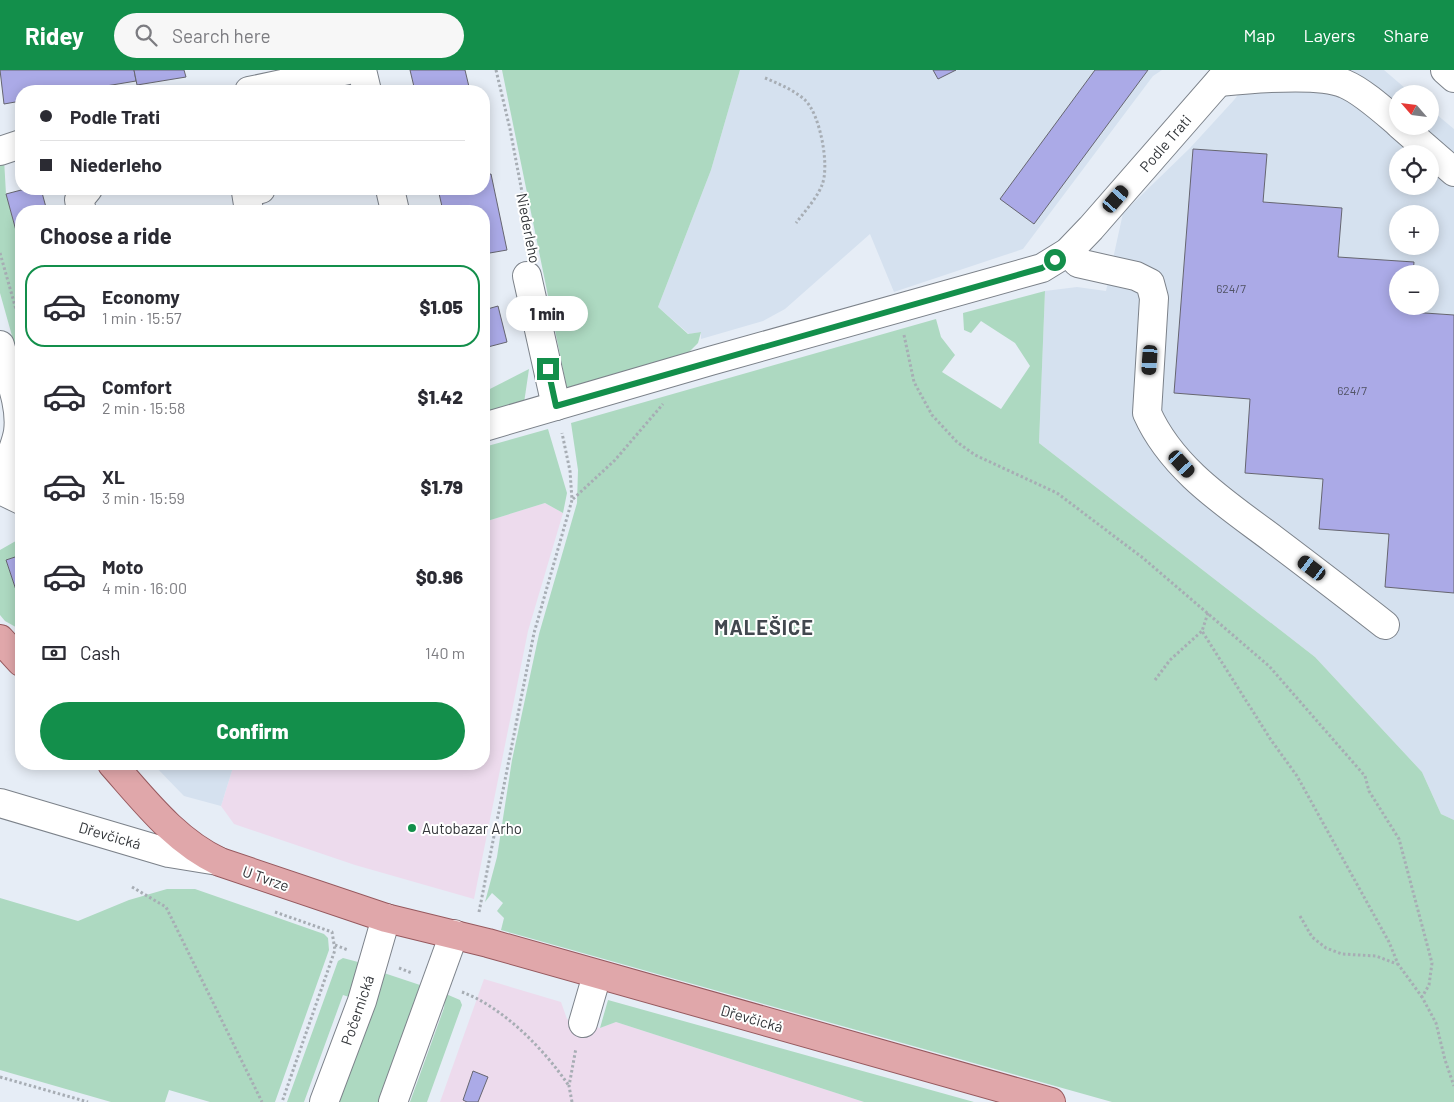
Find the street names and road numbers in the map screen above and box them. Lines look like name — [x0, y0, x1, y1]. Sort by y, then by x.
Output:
street label: Podle Trati — [1135, 111, 1195, 175]
street label: Niederleho — [513, 191, 545, 265]
street label: Dřevčická — [77, 818, 143, 852]
street label: U Tvrze — [240, 862, 292, 894]
street label: Počernická — [337, 973, 377, 1047]
street label: Dřevčická — [719, 1001, 785, 1035]

